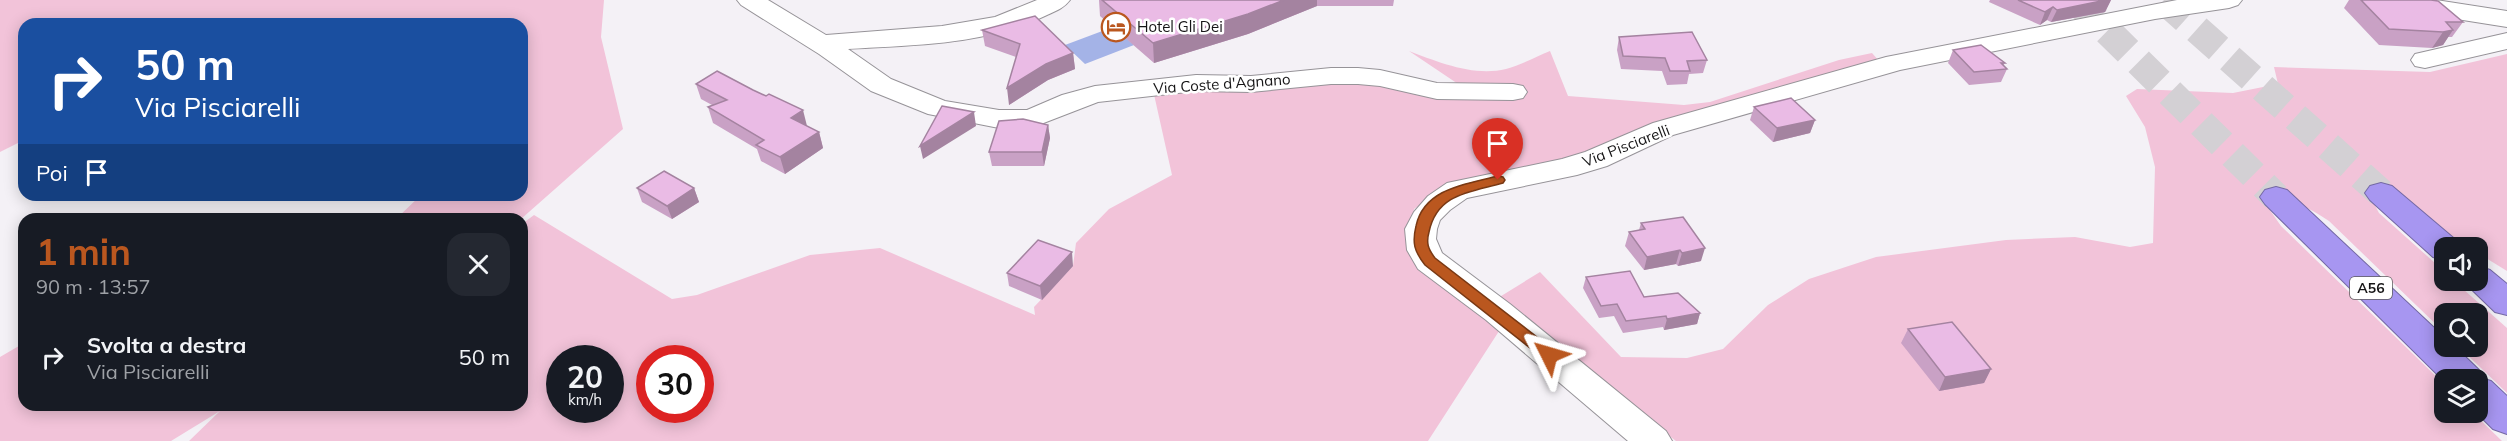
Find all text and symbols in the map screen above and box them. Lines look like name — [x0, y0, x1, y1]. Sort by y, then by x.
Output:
hotel icon: Hotel Gli Dei — [1100, 11, 1132, 43]
place label: Hotel Gli Dei — [1137, 17, 1223, 36]
text: 50 m — [135, 38, 235, 91]
icon: right — [36, 42, 114, 120]
street label: Via Coste d'Agnano — [1153, 69, 1291, 98]
text: Via Pisciarelli — [135, 90, 301, 124]
pin — [1472, 118, 1523, 180]
street label: Via Pisciarelli — [1579, 120, 1672, 171]
icon: arrive — [1481, 127, 1514, 160]
icon: arrive — [80, 156, 113, 189]
text: Poi — [36, 159, 68, 187]
text: 1 min — [36, 229, 131, 274]
button: close — [447, 233, 510, 296]
map controls — [2434, 237, 2488, 423]
button: sound — [2434, 237, 2488, 291]
text: 90 m · 13:57 — [36, 274, 150, 299]
road number: A56 — [2350, 277, 2392, 299]
button: search — [2434, 303, 2488, 357]
position arrow — [1517, 323, 1581, 387]
text: Svolta a destra — [87, 331, 246, 359]
icon: right — [36, 341, 69, 374]
text: 50 m — [459, 343, 510, 371]
speed limit sign: 30 — [636, 345, 714, 423]
text: 20 — [567, 358, 603, 396]
text: Via Pisciarelli — [87, 359, 210, 384]
button: layers — [2434, 369, 2488, 423]
text: km/h — [568, 390, 602, 409]

